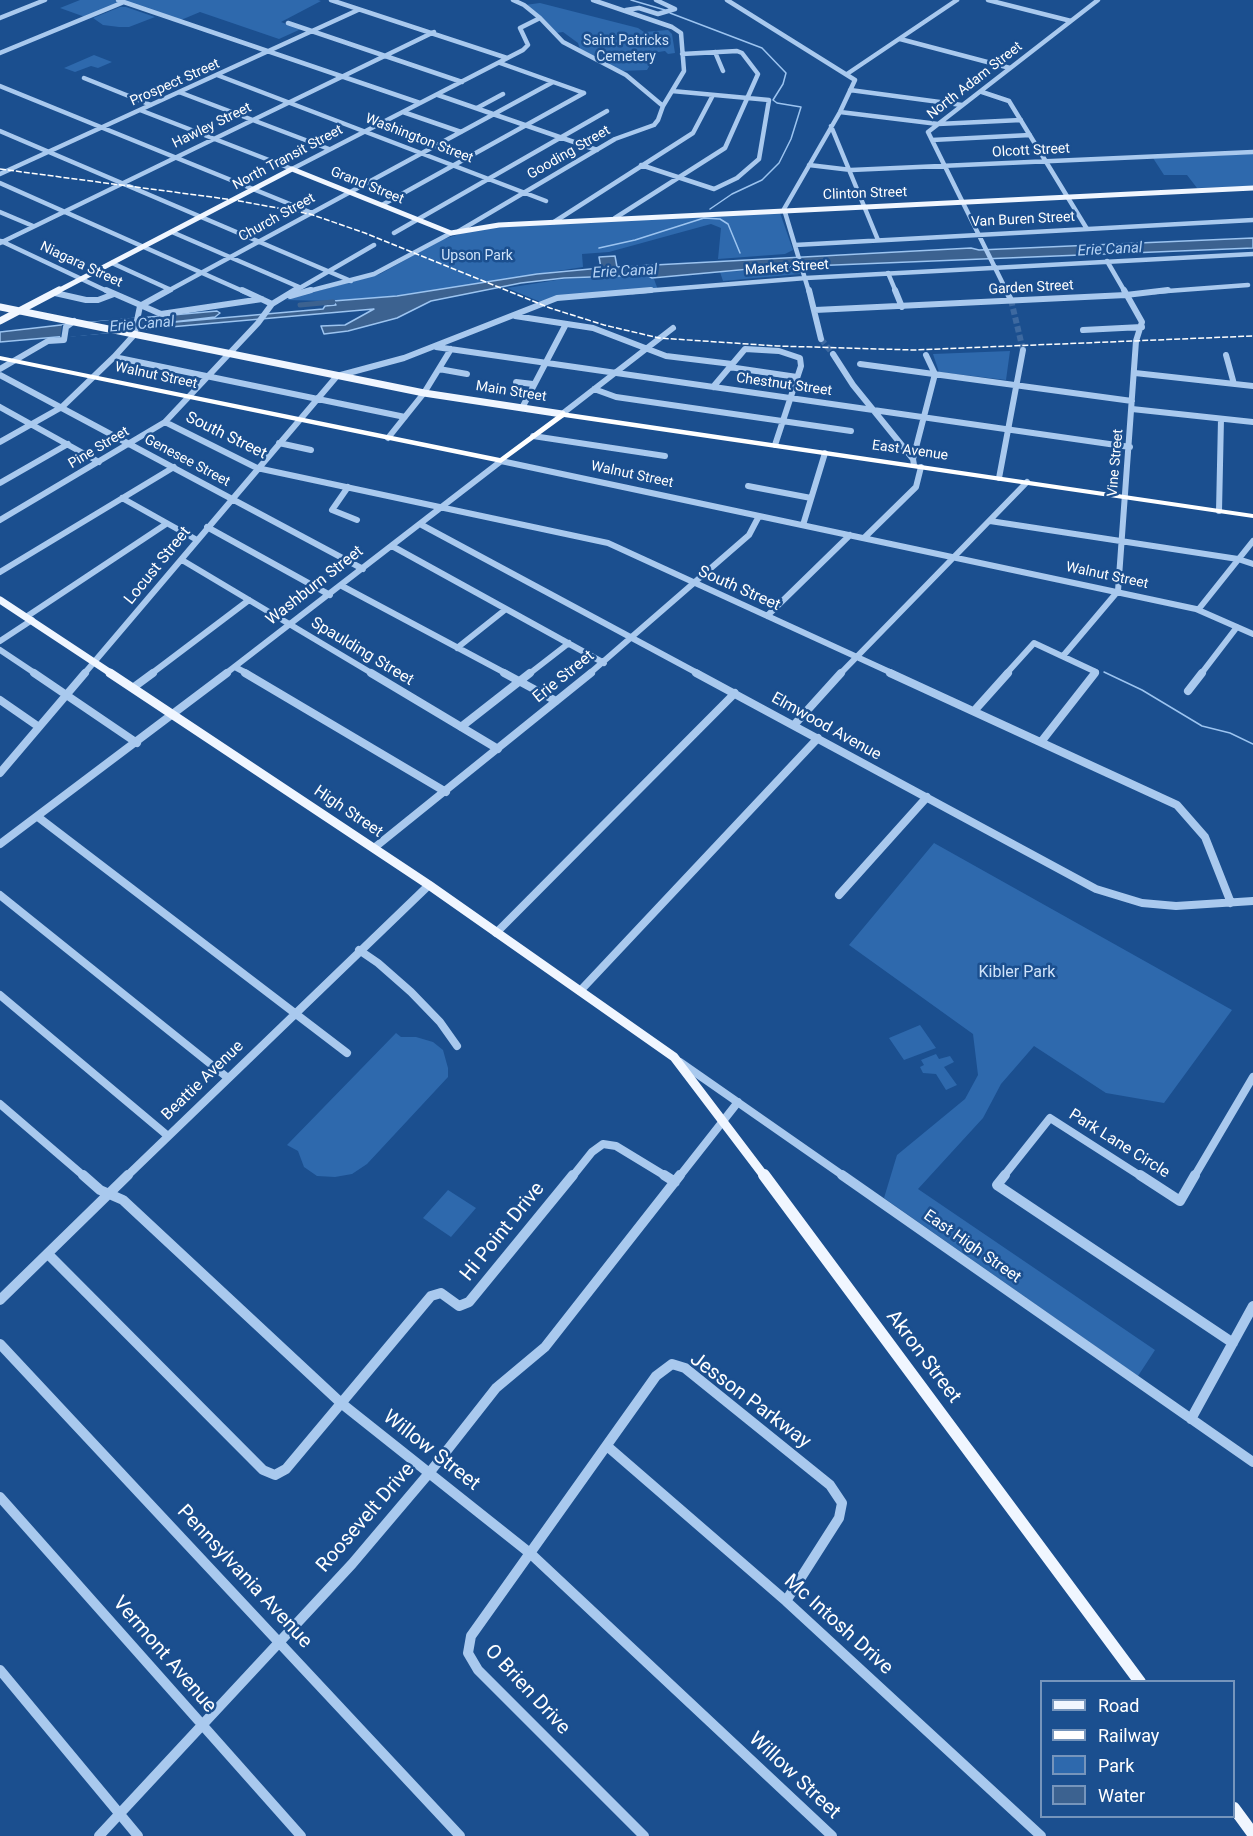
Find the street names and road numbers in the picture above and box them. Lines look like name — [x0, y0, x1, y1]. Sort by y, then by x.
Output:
street label: North Adam Street — [924, 39, 1026, 123]
street label: Prospect Street — [128, 56, 222, 110]
street label: Hawley Street — [170, 100, 254, 152]
street label: Washington Street — [363, 111, 475, 167]
street label: North Transit Street — [230, 122, 346, 194]
street label: Gooding Street — [525, 123, 613, 183]
street label: Olcott Street — [992, 141, 1070, 161]
street label: Grand Street — [328, 164, 406, 208]
street label: Clinton Street — [823, 184, 907, 204]
street label: Church Street — [236, 190, 318, 246]
street label: Van Buren Street — [971, 209, 1075, 231]
street label: Niagara Street — [37, 239, 125, 291]
street label: Market Street — [745, 257, 829, 279]
street label: Garden Street — [988, 277, 1074, 299]
street label: Walnut Street — [113, 359, 199, 393]
street label: Chestnut Street — [735, 370, 833, 400]
street label: Main Street — [474, 378, 548, 406]
street label: South Street — [182, 408, 270, 464]
street label: Pine Street — [66, 423, 132, 473]
street label: Vine Street — [1105, 428, 1127, 498]
street label: Genesee Street — [141, 431, 233, 491]
street label: East Avenue — [871, 437, 949, 465]
street label: Walnut Street — [589, 458, 675, 492]
street label: Locust Street — [121, 523, 195, 609]
street label: Washburn Street — [263, 542, 367, 630]
street label: Walnut Street — [1064, 559, 1150, 593]
street label: South Street — [695, 562, 783, 616]
street label: Spaulding Street — [307, 614, 417, 690]
street label: Erie Street — [530, 647, 598, 707]
street label: Elmwood Avenue — [768, 689, 884, 765]
street label: High Street — [310, 782, 386, 842]
street label: Beattie Avenue — [158, 1037, 248, 1125]
street label: Park Lane Circle — [1065, 1105, 1173, 1183]
street label: Hi Point Drive — [456, 1178, 550, 1286]
street label: East High Street — [920, 1206, 1024, 1288]
street label: Akron Street — [880, 1306, 966, 1408]
street label: Jesson Parkway — [685, 1348, 815, 1454]
street label: Willow Street — [378, 1406, 484, 1496]
street label: Roosevelt Drive — [312, 1458, 420, 1578]
street label: Pennsylvania Avenue — [171, 1500, 317, 1654]
street label: Mc Intosh Drive — [779, 1570, 897, 1680]
street label: Vermont Avenue — [107, 1592, 221, 1718]
street label: O Brien Drive — [479, 1640, 575, 1740]
street label: Willow Street — [743, 1727, 845, 1825]

